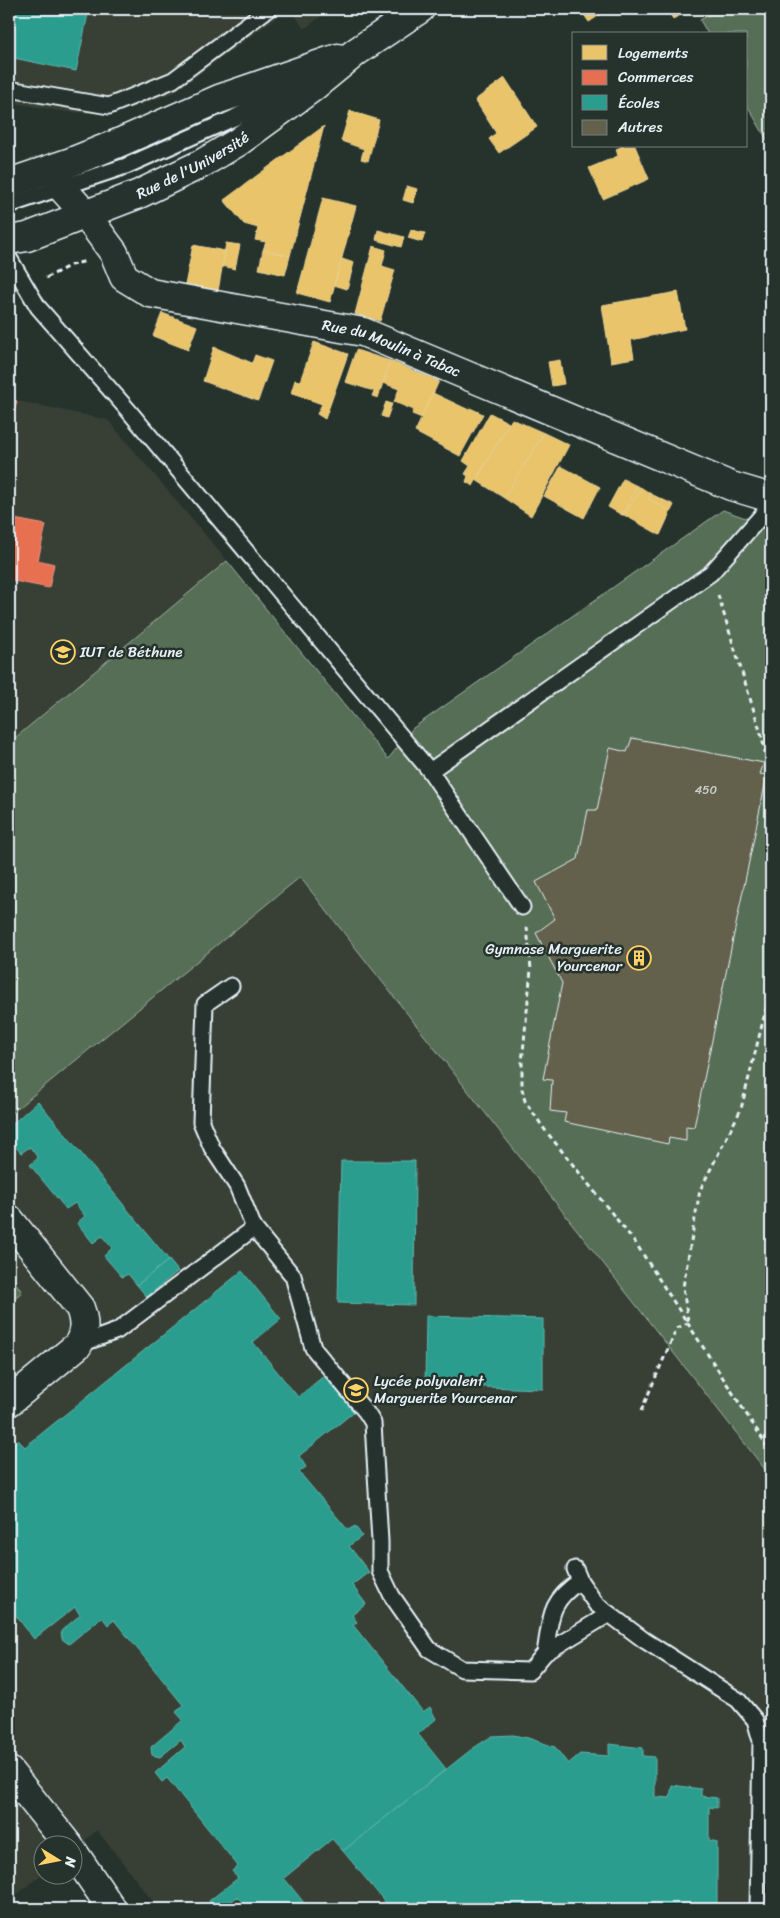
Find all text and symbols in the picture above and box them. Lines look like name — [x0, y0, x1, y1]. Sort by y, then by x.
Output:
legend — [572, 32, 748, 148]
text: Logements — [618, 40, 688, 66]
text: Commerces — [618, 64, 694, 90]
text: Écoles — [618, 90, 660, 116]
text: Autres — [617, 114, 663, 140]
street label: Rue de l'Université — [132, 125, 255, 207]
street label: Rue du Moulin à Tabac — [320, 312, 465, 385]
school or university icon: IUT de Béthune — [50, 639, 76, 665]
place label: IUT de Béthune — [79, 639, 183, 665]
house number: 450 — [695, 779, 718, 801]
place label: Gymnase Marguerite Yourcenar — [485, 936, 623, 979]
building icon: Gymnase Marguerite Yourcenar — [626, 945, 652, 971]
place label: Lycée polyvalent Marguerite Yourcenar — [374, 1368, 517, 1411]
school or university icon: Lycée polyvalent Marguerite Yourcenar — [343, 1377, 369, 1403]
north arrow — [32, 1836, 82, 1886]
text: N — [57, 1854, 84, 1869]

